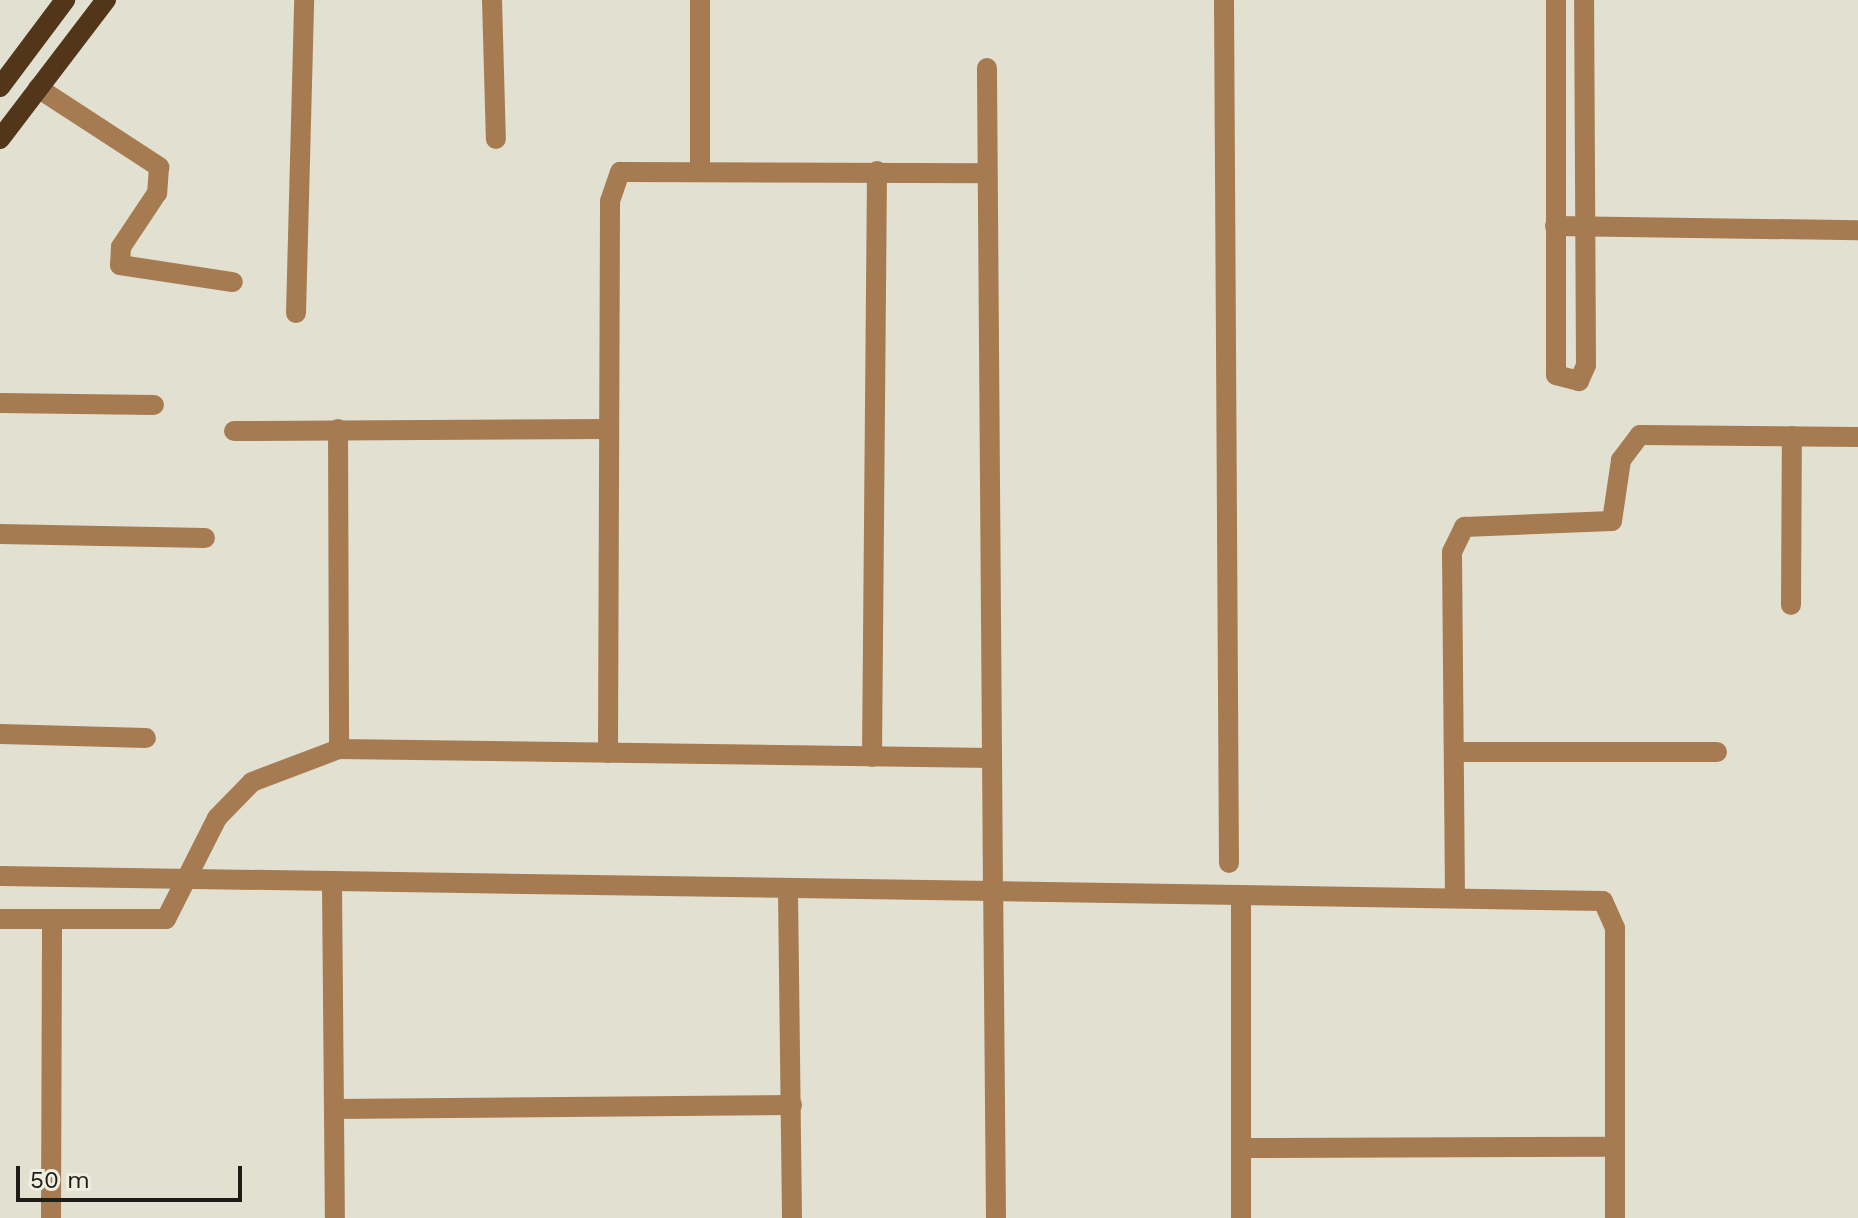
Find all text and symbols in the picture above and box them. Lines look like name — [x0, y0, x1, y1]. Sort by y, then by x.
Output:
scale bar — [20, 1150, 246, 1200]
text: 50 m — [30, 1166, 90, 1194]

